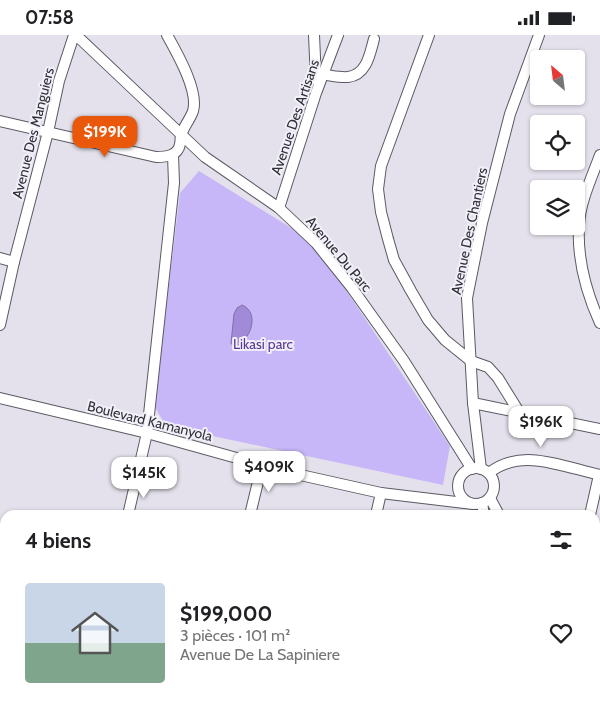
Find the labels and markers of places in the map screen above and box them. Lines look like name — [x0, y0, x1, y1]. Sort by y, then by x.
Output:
pin: $199K — [70, 115, 140, 158]
pin: $196K — [506, 405, 576, 448]
pin: $409K — [234, 451, 304, 493]
pin: $145K — [109, 457, 179, 499]

